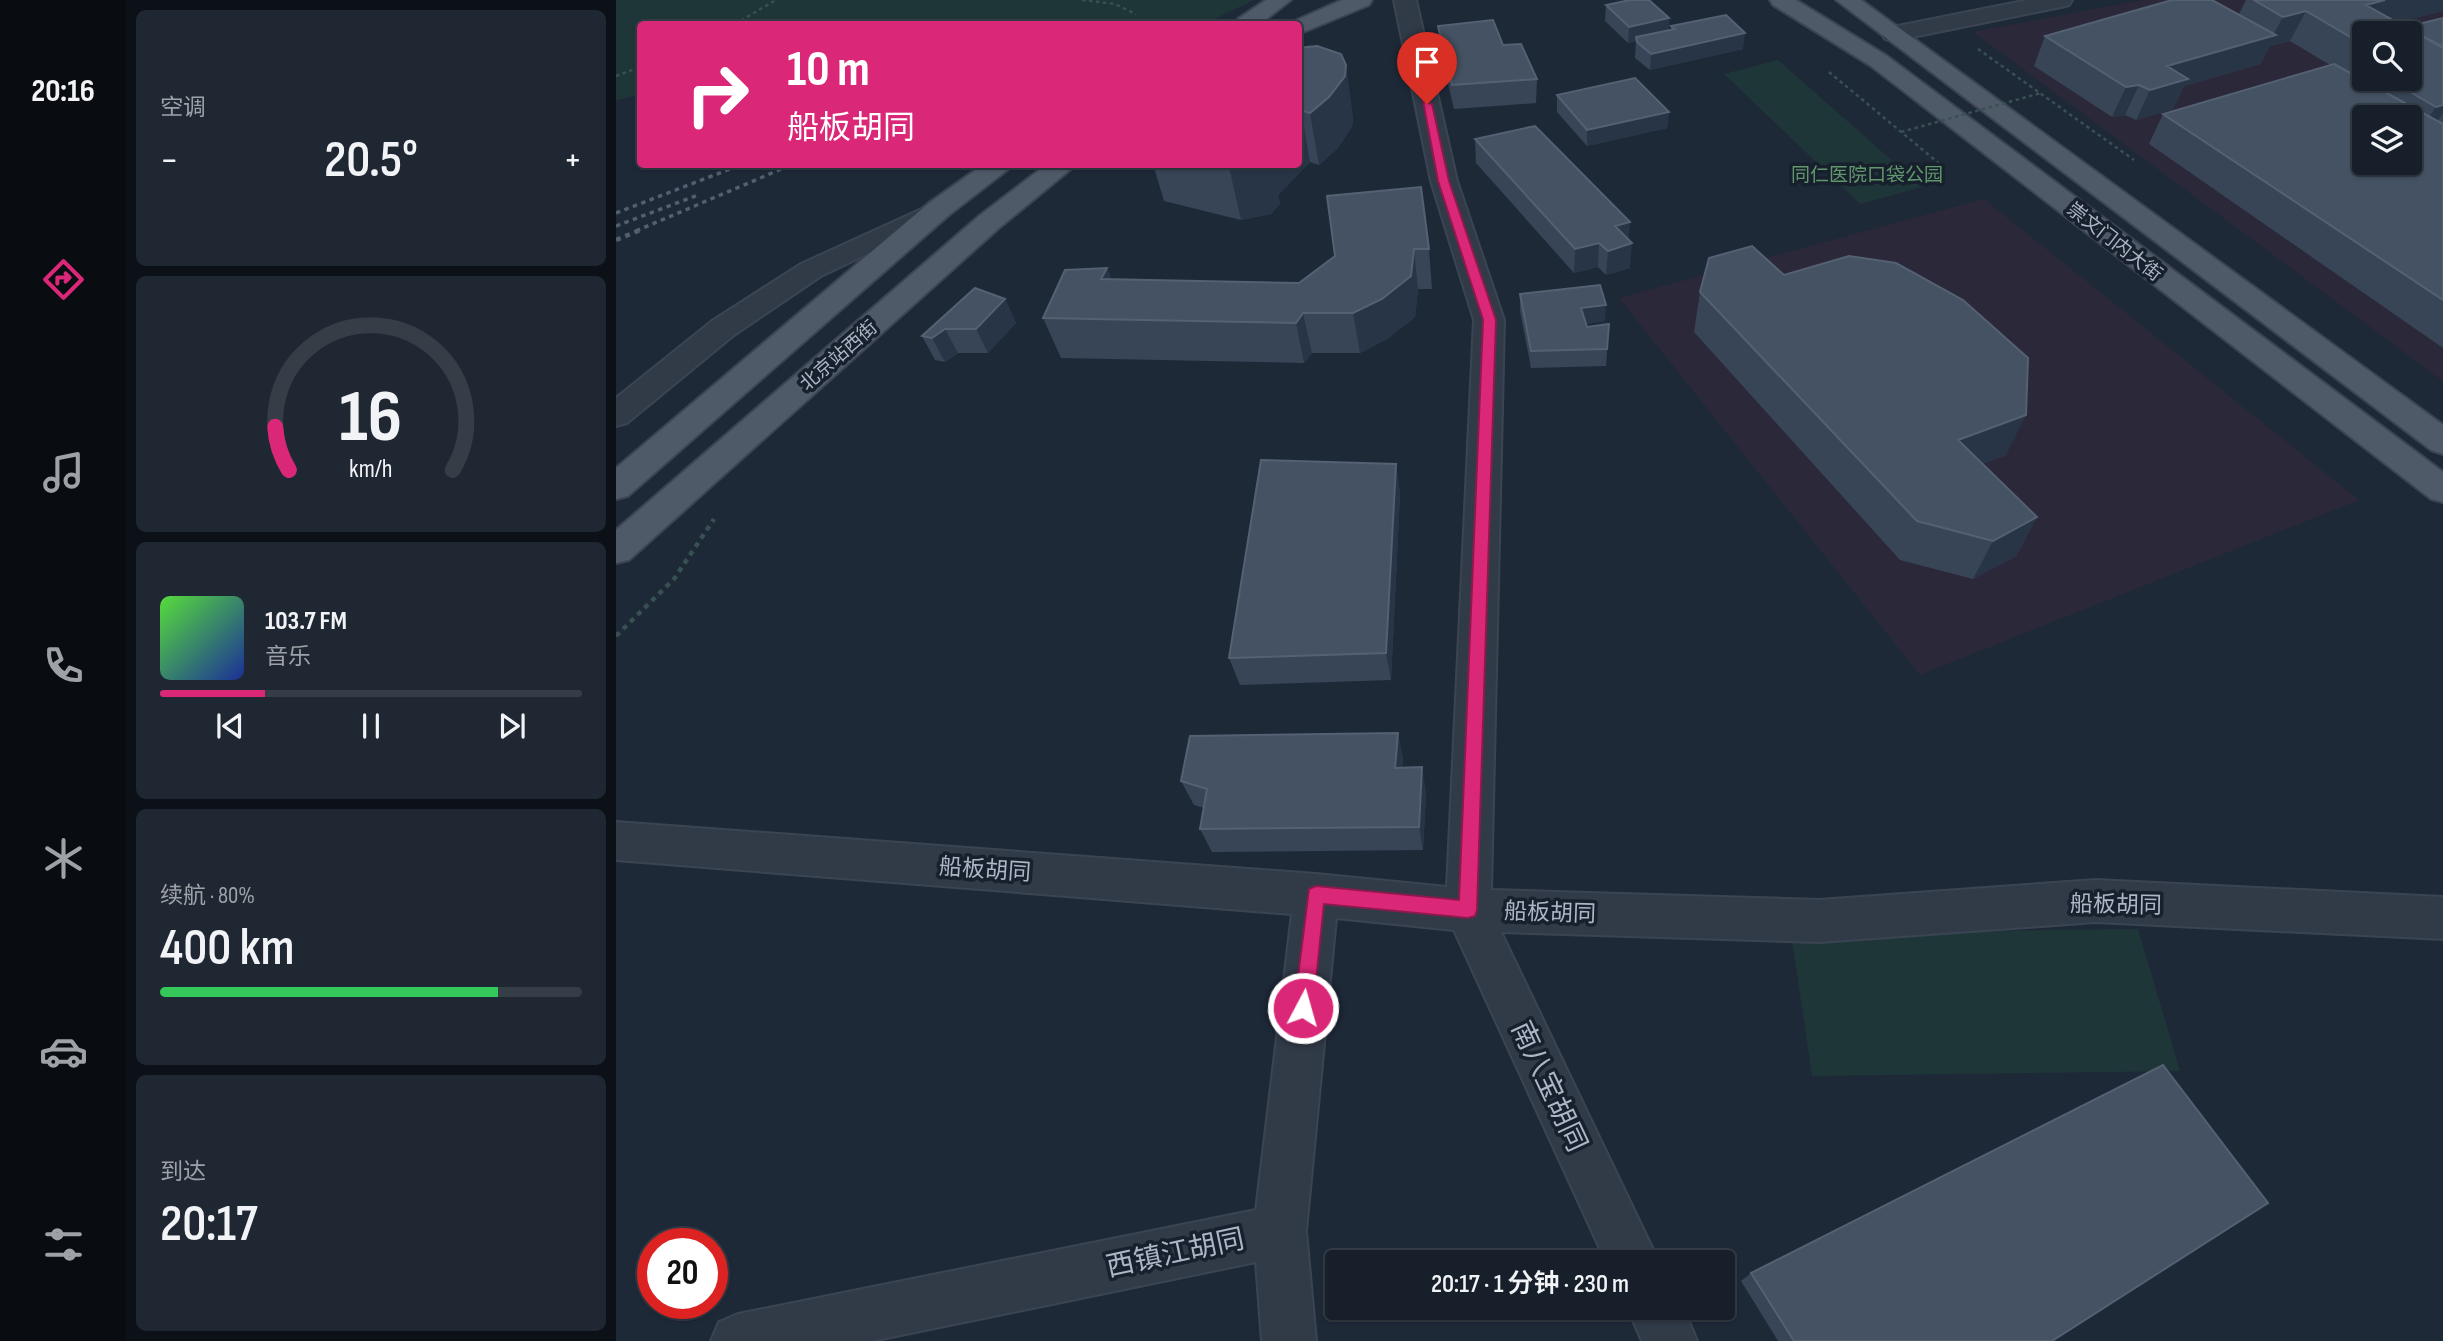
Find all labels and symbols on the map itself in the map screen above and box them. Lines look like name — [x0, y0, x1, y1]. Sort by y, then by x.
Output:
pin — [1397, 32, 1457, 104]
park label: 同仁医院口袋公园 — [1791, 164, 1943, 187]
street label: 崇文门内大街 — [2062, 198, 2166, 286]
street label: 北京站西街 — [796, 316, 882, 396]
street label: 船板胡同 — [938, 853, 1032, 887]
street label: 船板胡同 — [2070, 890, 2162, 920]
street label: 船板胡同 — [1504, 897, 1596, 929]
position arrow — [1266, 971, 1340, 1045]
street label: 南八宝胡同 — [1504, 1016, 1593, 1157]
street label: 西镇江胡同 — [1103, 1223, 1247, 1284]
speed limit sign: 20 — [637, 1228, 728, 1319]

